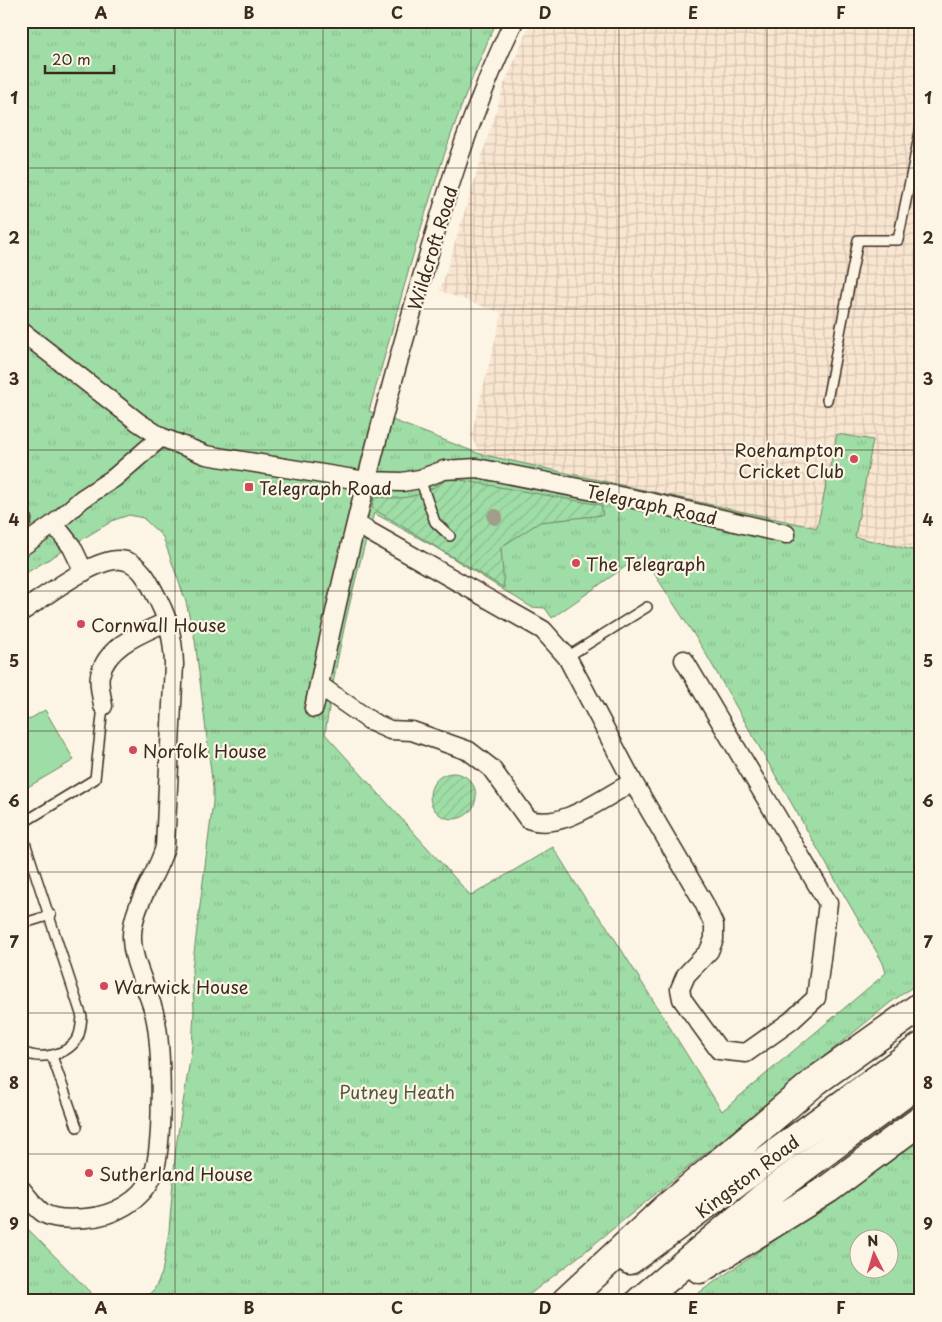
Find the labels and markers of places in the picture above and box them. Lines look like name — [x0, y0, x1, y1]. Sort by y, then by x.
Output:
place label: Roehampton Cricket Club — [735, 436, 844, 484]
marker: Roehampton Cricket Club — [848, 453, 860, 465]
place label: Telegraph Road — [259, 474, 392, 501]
marker: Telegraph Road — [243, 481, 255, 493]
place label: The Telegraph — [586, 550, 706, 577]
marker: The Telegraph — [570, 557, 582, 569]
place label: Cornwall House — [91, 611, 226, 638]
marker: Cornwall House — [75, 618, 87, 630]
place label: Norfolk House — [143, 737, 267, 764]
marker: Norfolk House — [127, 744, 139, 756]
place label: Warwick House — [114, 973, 249, 1000]
marker: Warwick House — [98, 980, 110, 992]
place label: Sutherland House — [99, 1160, 253, 1187]
marker: Sutherland House — [83, 1167, 95, 1179]

